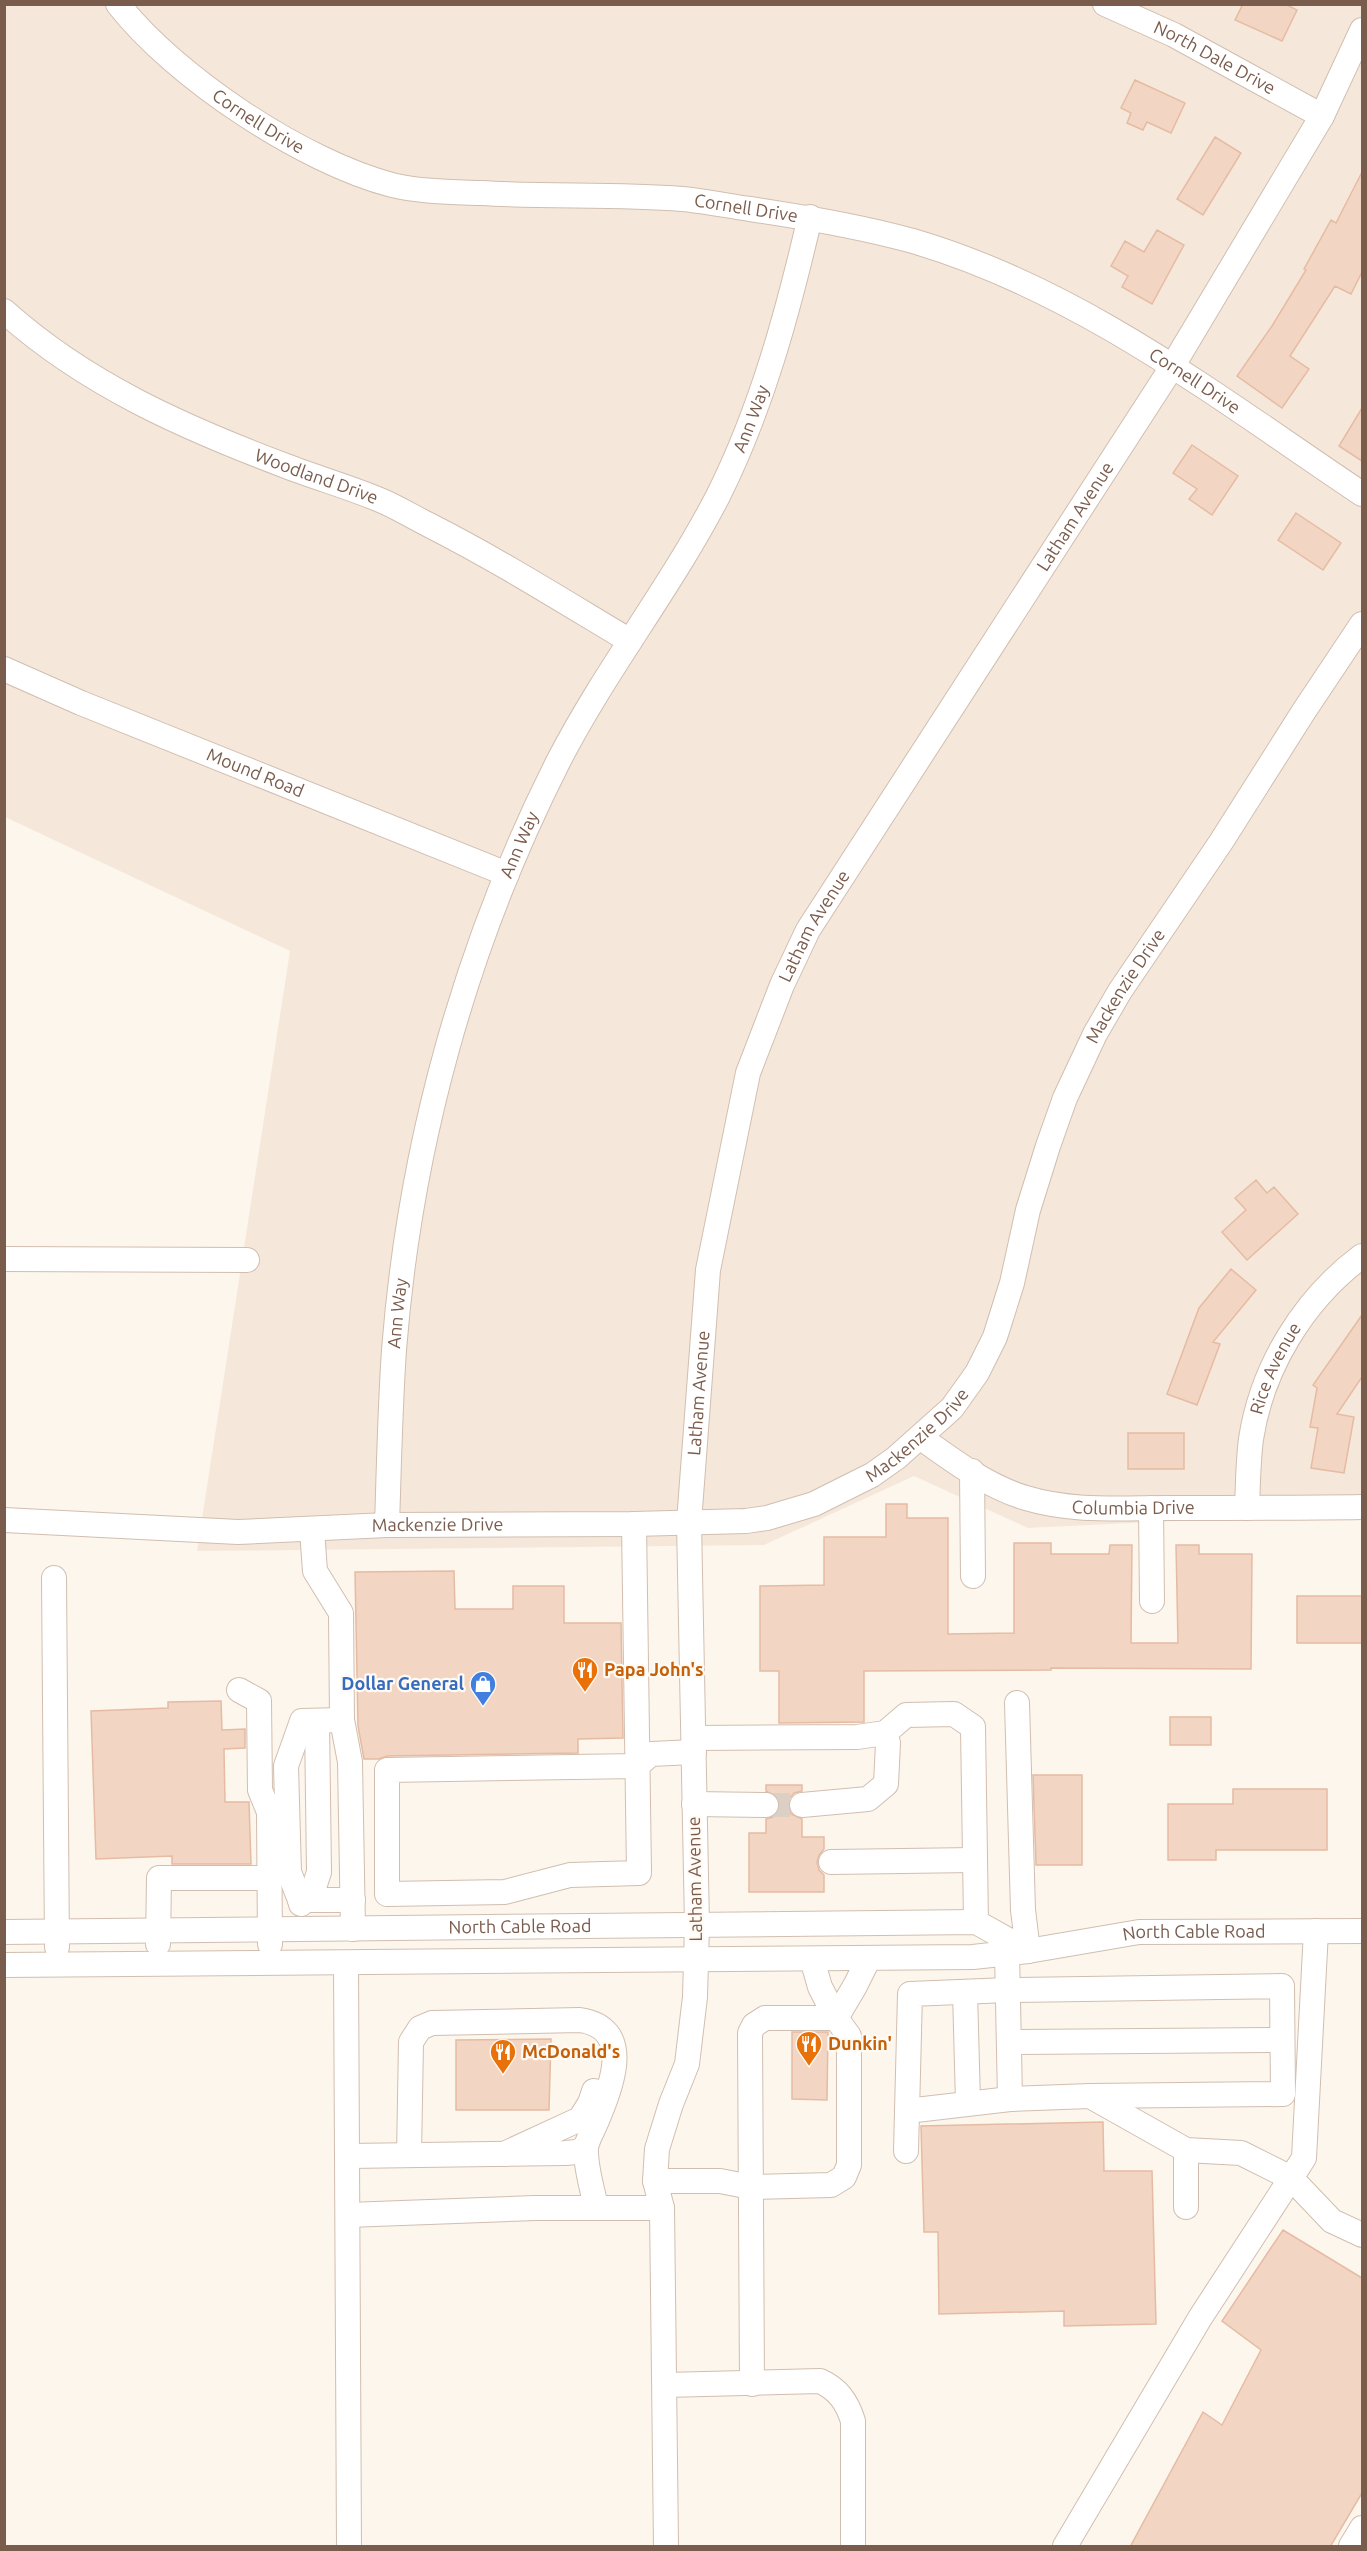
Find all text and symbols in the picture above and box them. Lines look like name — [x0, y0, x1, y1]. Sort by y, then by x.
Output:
street label: North Dale Drive — [1151, 16, 1279, 98]
street label: Cornell Drive — [209, 84, 308, 157]
street label: Cornell Drive — [693, 189, 800, 225]
street label: Cornell Drive — [1146, 343, 1245, 417]
street label: Ann Way — [728, 382, 772, 455]
street label: Woodland Drive — [252, 444, 381, 507]
street label: Latham Avenue — [1032, 458, 1117, 574]
street label: Mound Road — [204, 744, 307, 800]
street label: Ann Way — [495, 808, 542, 881]
street label: Latham Avenue — [774, 866, 853, 985]
street label: Mackenzie Drive — [1081, 925, 1168, 1046]
street label: Ann Way — [383, 1277, 410, 1349]
street label: Rice Avenue — [1245, 1318, 1304, 1416]
street label: Latham Avenue — [683, 1330, 712, 1456]
street label: Mackenzie Drive — [861, 1384, 972, 1485]
street label: Columbia Drive — [1071, 1496, 1195, 1518]
street label: Mackenzie Drive — [371, 1514, 503, 1535]
restaurant icon: Papa John's — [570, 1655, 600, 1693]
place label: Papa John's — [604, 1659, 704, 1679]
shop icon: Dollar General — [468, 1669, 498, 1707]
place label: Dollar General — [341, 1673, 465, 1693]
street label: Latham Avenue — [683, 1816, 705, 1942]
street label: North Cable Road — [448, 1915, 591, 1936]
street label: North Cable Road — [1121, 1920, 1265, 1944]
restaurant icon: Dunkin' — [794, 2029, 824, 2067]
place label: Dunkin' — [828, 2033, 892, 2053]
restaurant icon: McDonald's — [488, 2037, 518, 2075]
place label: McDonald's — [522, 2041, 620, 2061]

